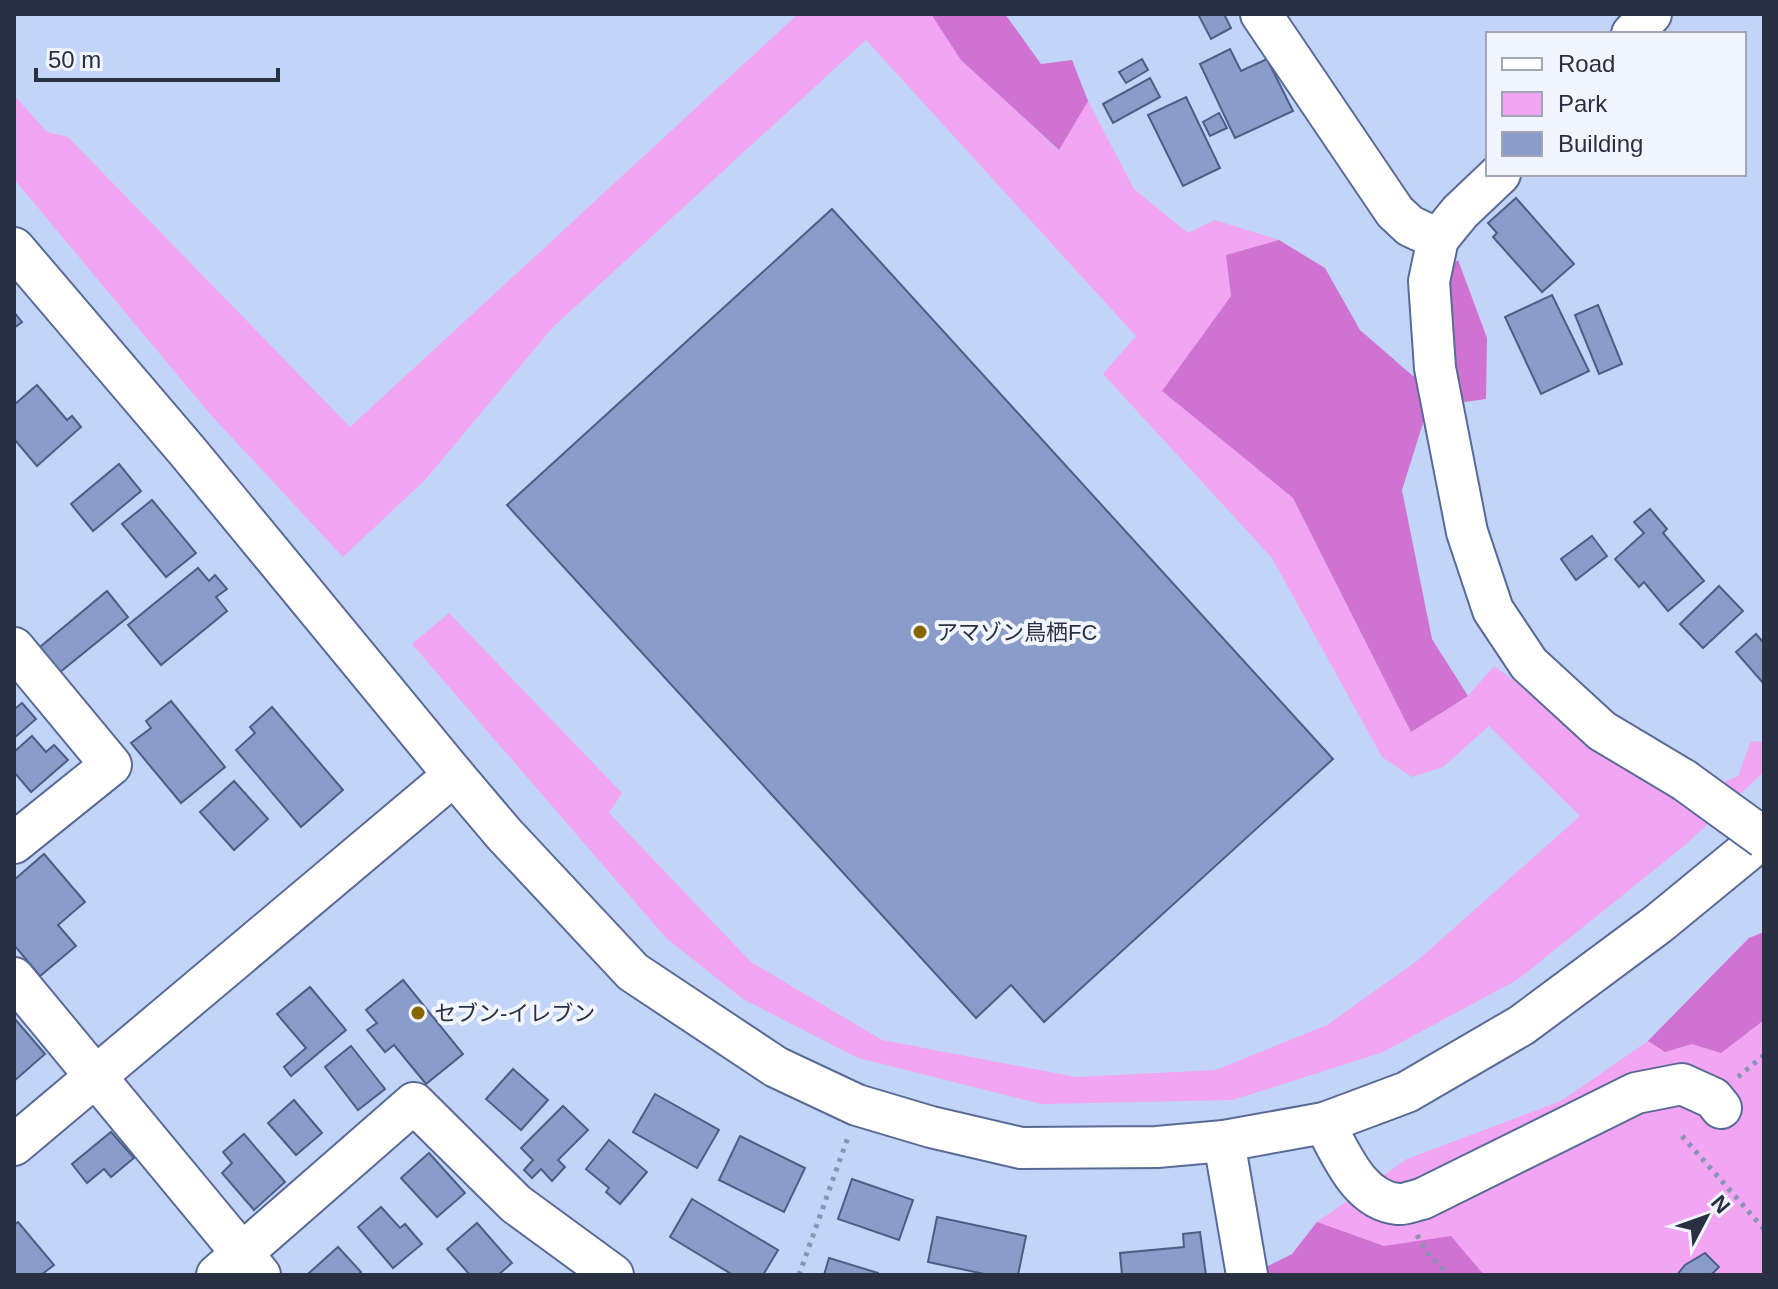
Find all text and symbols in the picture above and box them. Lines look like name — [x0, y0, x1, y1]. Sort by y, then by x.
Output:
scale bar — [36, 32, 278, 82]
legend — [1486, 32, 1746, 176]
text: 50 m — [48, 46, 101, 73]
text: Road — [1558, 50, 1615, 77]
text: Park — [1558, 90, 1608, 117]
text: Building — [1558, 130, 1643, 157]
place label: アマゾン鳥栖FC — [936, 620, 1097, 645]
marker: アマゾン鳥栖FC — [911, 623, 929, 641]
place label: セブン-イレブン — [434, 1001, 595, 1026]
marker: セブン-イレブン — [409, 1004, 427, 1022]
north arrow — [1666, 1177, 1746, 1257]
text: N — [1706, 1190, 1735, 1218]

